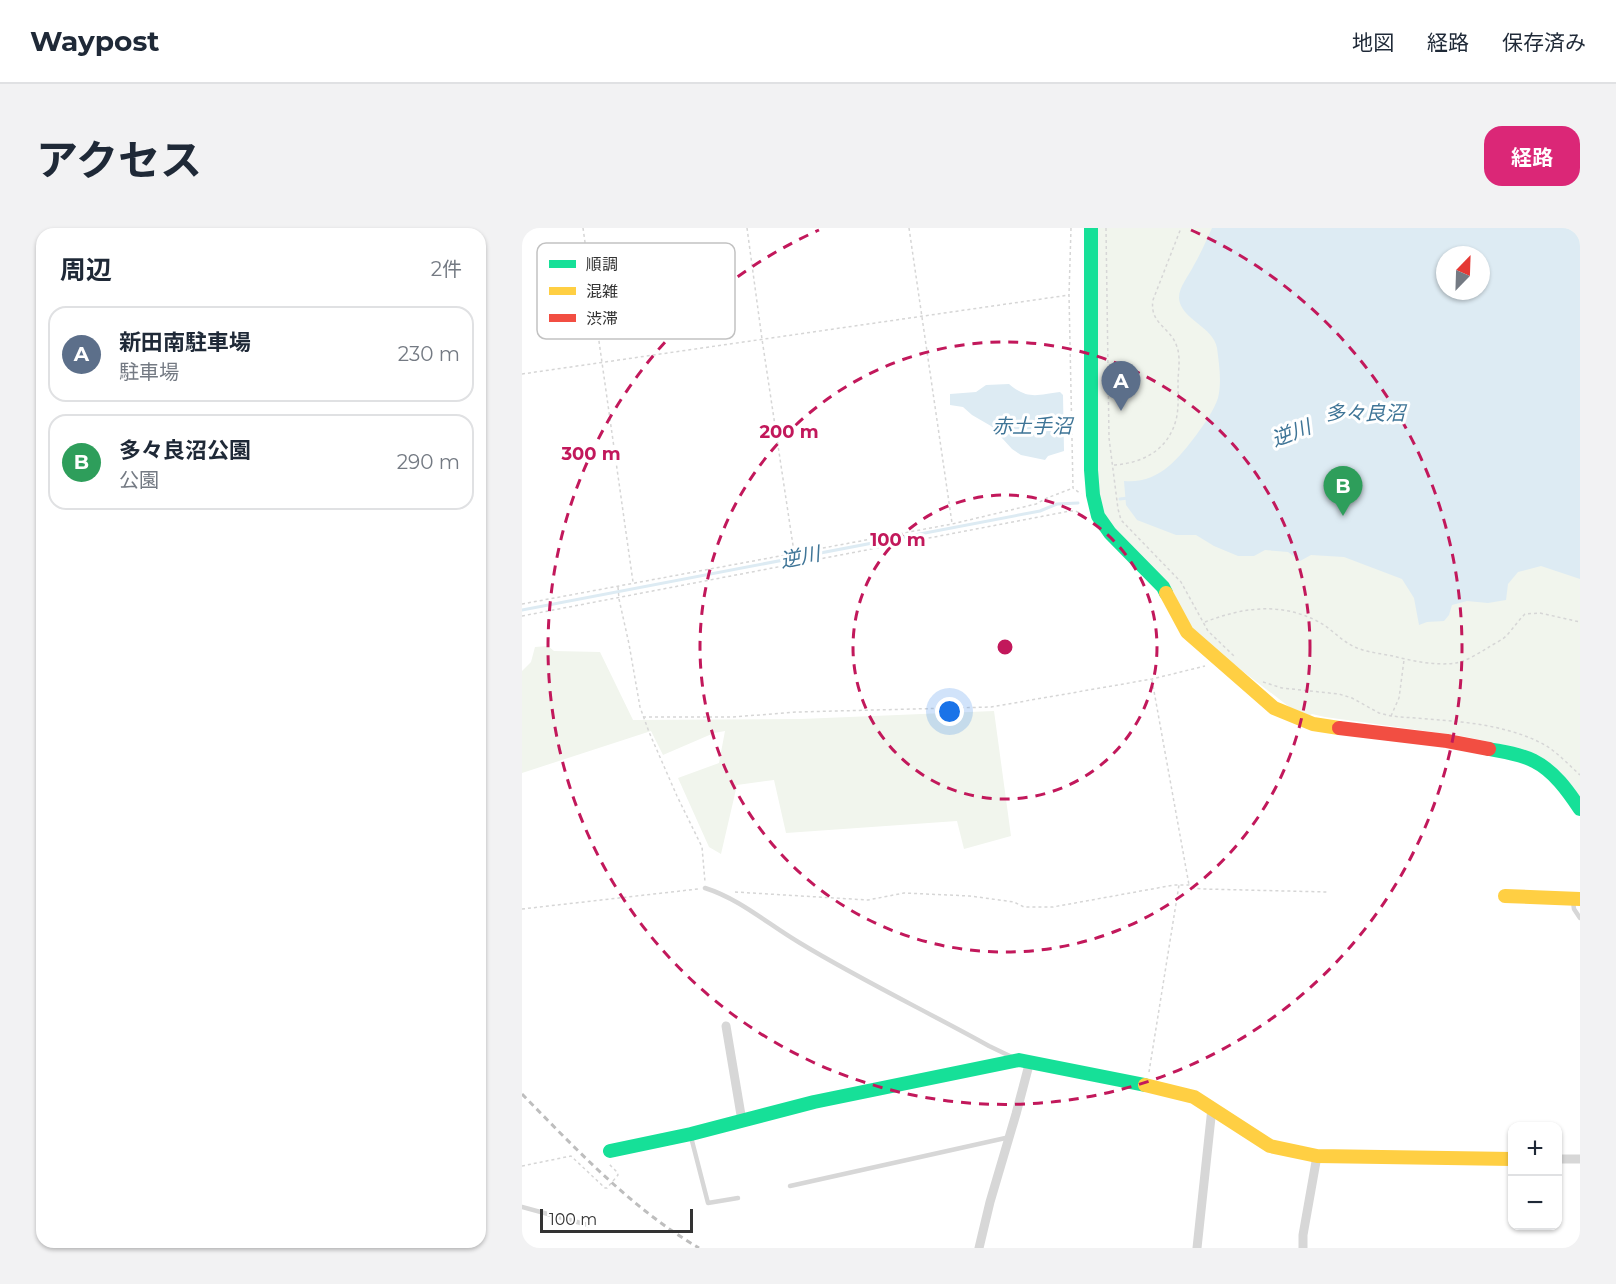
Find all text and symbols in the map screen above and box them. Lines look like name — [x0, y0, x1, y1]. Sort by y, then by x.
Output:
text: Waypost — [30, 24, 160, 58]
text: 地図 — [1352, 30, 1394, 55]
text: 経路 — [1427, 30, 1469, 55]
text: 保存済み — [1502, 30, 1586, 55]
button: 経路 — [1484, 126, 1580, 186]
text: アクセス — [36, 134, 202, 186]
legend — [537, 243, 735, 339]
north arrow — [1436, 246, 1490, 300]
text: 周辺 — [60, 254, 112, 286]
text: 順調 — [586, 255, 618, 274]
text: 2件 — [431, 257, 462, 281]
text: 混雑 — [586, 282, 618, 301]
text: 渋滞 — [586, 309, 618, 328]
text: 新田南駐車場 — [119, 329, 251, 356]
text: A — [74, 342, 89, 366]
text: 230 m — [398, 342, 460, 366]
text: 駐車場 — [119, 360, 179, 384]
pin: A — [1102, 362, 1140, 411]
water label: 多々良沼 — [1325, 401, 1408, 425]
water label: 赤土手沼 — [992, 414, 1075, 438]
water label: 逆川 — [1268, 414, 1316, 451]
text: 200 m — [759, 421, 819, 443]
text: 多々良沼公園 — [119, 437, 251, 464]
text: 300 m — [560, 443, 621, 465]
text: B — [74, 450, 89, 474]
text: 290 m — [397, 450, 460, 474]
pin: B — [1324, 466, 1362, 516]
text: 公園 — [119, 468, 159, 492]
text: 100 m — [870, 529, 926, 551]
water label: 逆川 — [778, 541, 824, 573]
centre of rings — [995, 637, 1015, 657]
your location — [935, 697, 964, 726]
map controls — [1508, 1122, 1562, 1230]
button: + — [1508, 1122, 1562, 1176]
button: − — [1508, 1176, 1562, 1230]
scale bar — [540, 1206, 693, 1234]
text: 100 m — [549, 1210, 597, 1229]

